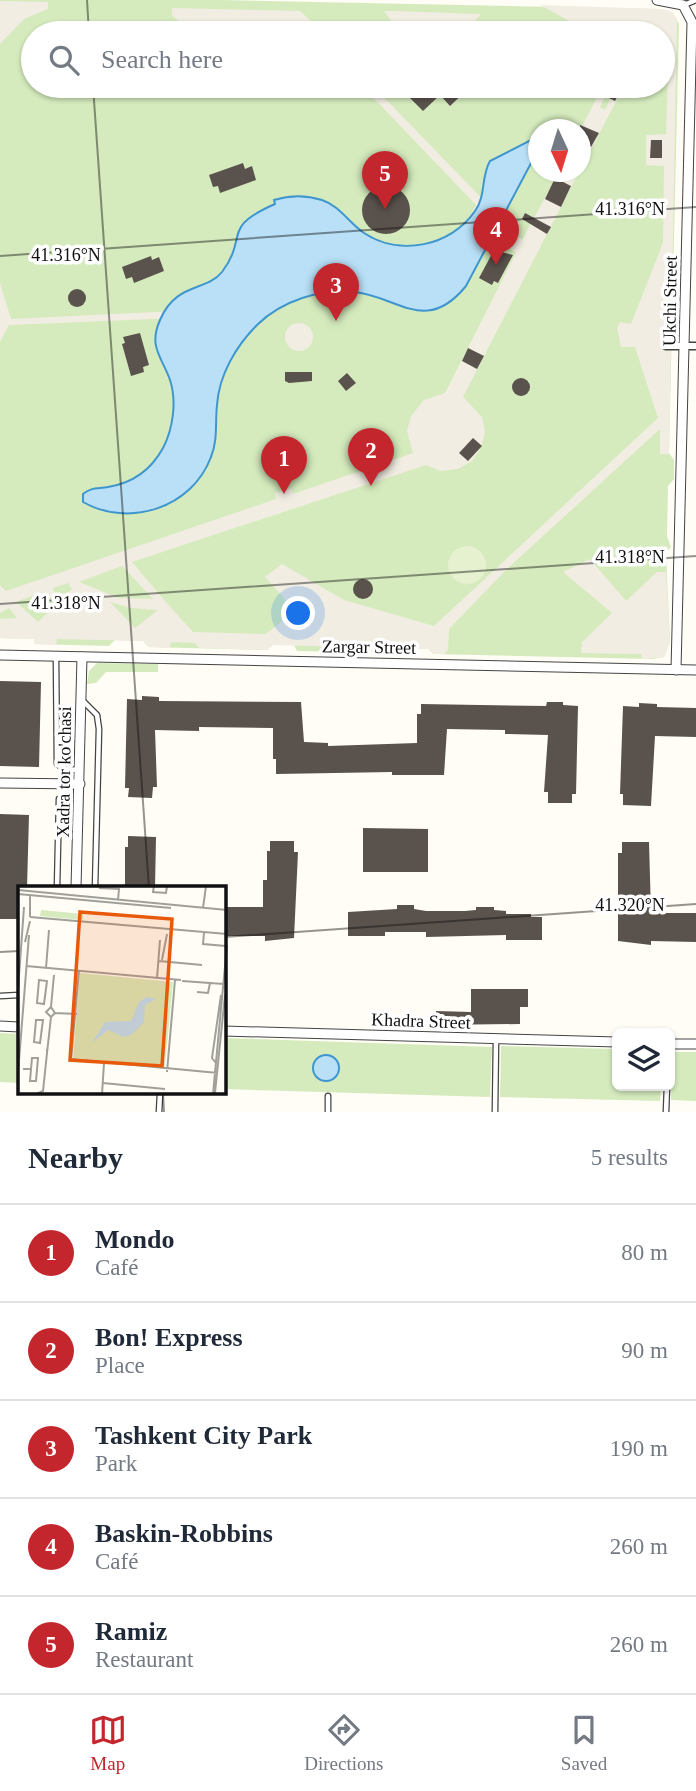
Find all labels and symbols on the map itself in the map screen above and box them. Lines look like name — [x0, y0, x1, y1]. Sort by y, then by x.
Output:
north arrow — [528, 119, 591, 182]
pin: 5 — [362, 151, 408, 209]
text: 41.316°N — [595, 199, 665, 219]
pin: 4 — [473, 207, 519, 265]
text: 41.316°N — [31, 245, 101, 265]
street label: Ukchi Street — [659, 256, 681, 346]
pin: 3 — [313, 263, 359, 321]
pin: 2 — [348, 428, 394, 486]
pin: 1 — [261, 436, 307, 494]
text: 41.318°N — [595, 547, 665, 567]
text: 41.318°N — [31, 593, 101, 613]
your location — [281, 596, 315, 630]
street label: Zargar Street — [322, 636, 416, 658]
street label: Xadra tor ko'chasi — [53, 706, 75, 838]
inset map — [18, 886, 226, 1094]
text: 41.320°N — [595, 895, 665, 915]
street label: Khadra Street — [371, 1009, 471, 1033]

